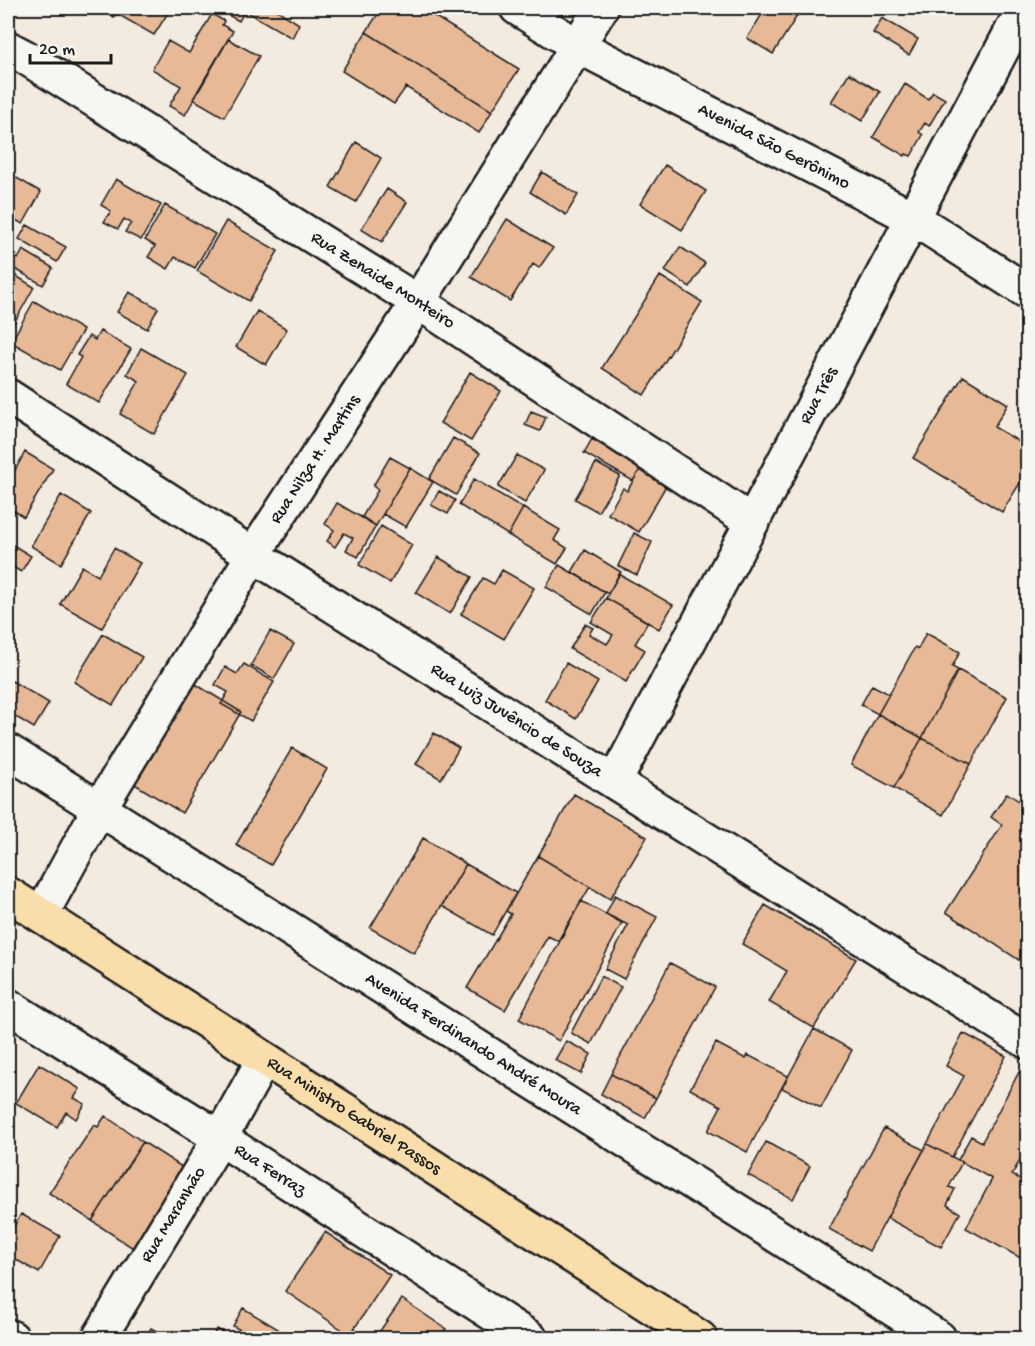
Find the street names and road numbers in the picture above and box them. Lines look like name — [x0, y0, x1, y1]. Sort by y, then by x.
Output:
street label: Avenida São Gerônimo — [694, 99, 853, 194]
street label: Rua Zenaide Monteiro — [307, 227, 459, 334]
street label: Rua Três — [795, 362, 843, 428]
street label: Rua Nilza H. Martins — [266, 390, 366, 528]
street label: Rua Luiz Juvêncio de Souza — [426, 659, 607, 783]
street label: Avenida Ferdinando André Moura — [361, 968, 586, 1121]
street label: Rua Ministro Gabriel Passos — [263, 1052, 446, 1180]
street label: Rua Ferraz — [230, 1139, 311, 1202]
street label: Rua Maranhão — [136, 1163, 211, 1267]

